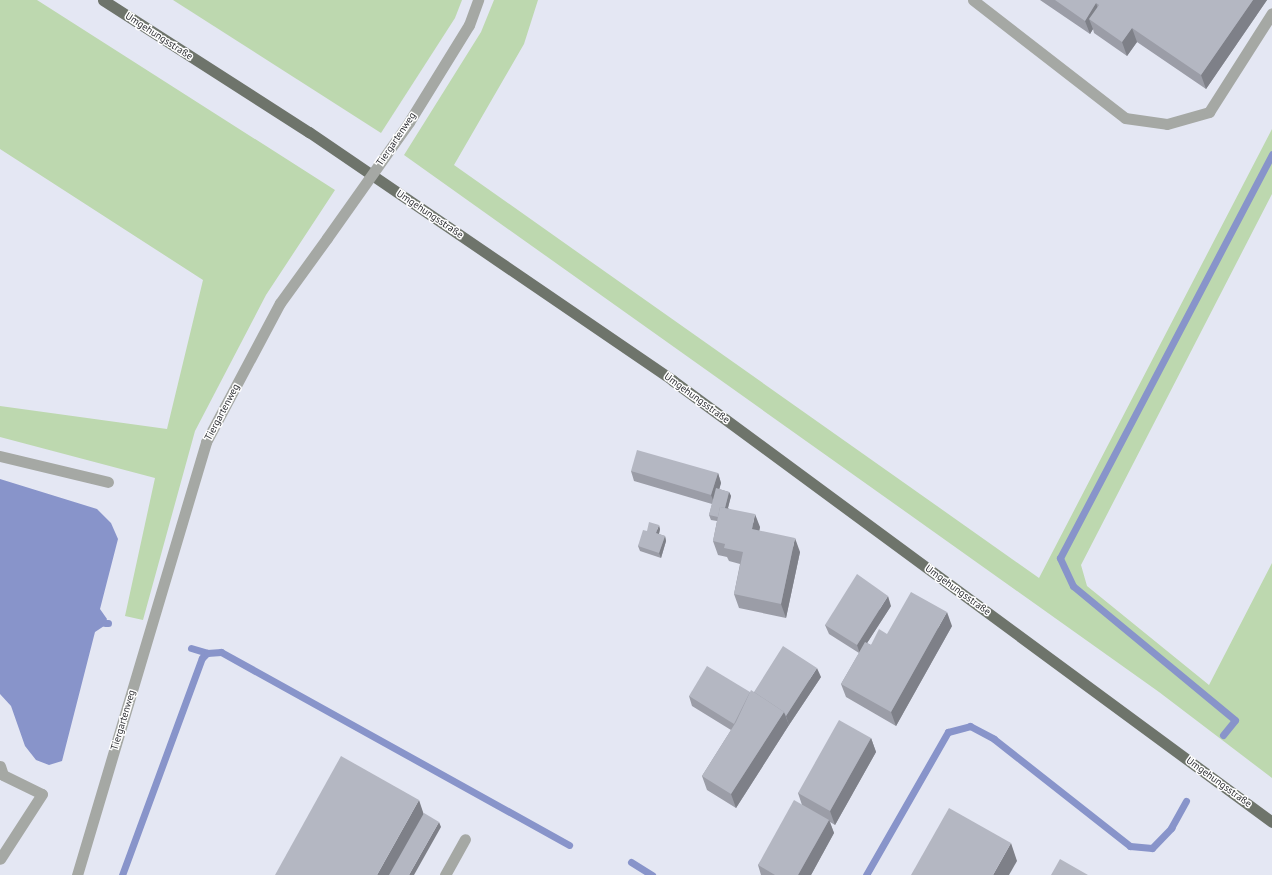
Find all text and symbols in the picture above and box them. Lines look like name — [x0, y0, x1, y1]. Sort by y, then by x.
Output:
street label: Umgehungsstraße — [123, 10, 195, 62]
street label: Tiergartenweg — [374, 110, 418, 168]
street label: Umgehungsstraße — [394, 187, 466, 241]
street label: Umgehungsstraße — [662, 370, 732, 426]
street label: Tiergartenweg — [202, 382, 242, 442]
street label: Umgehungsstraße — [923, 562, 993, 618]
street label: Tiergartenweg — [108, 689, 138, 751]
street label: Umgehungsstraße — [1184, 754, 1254, 810]

